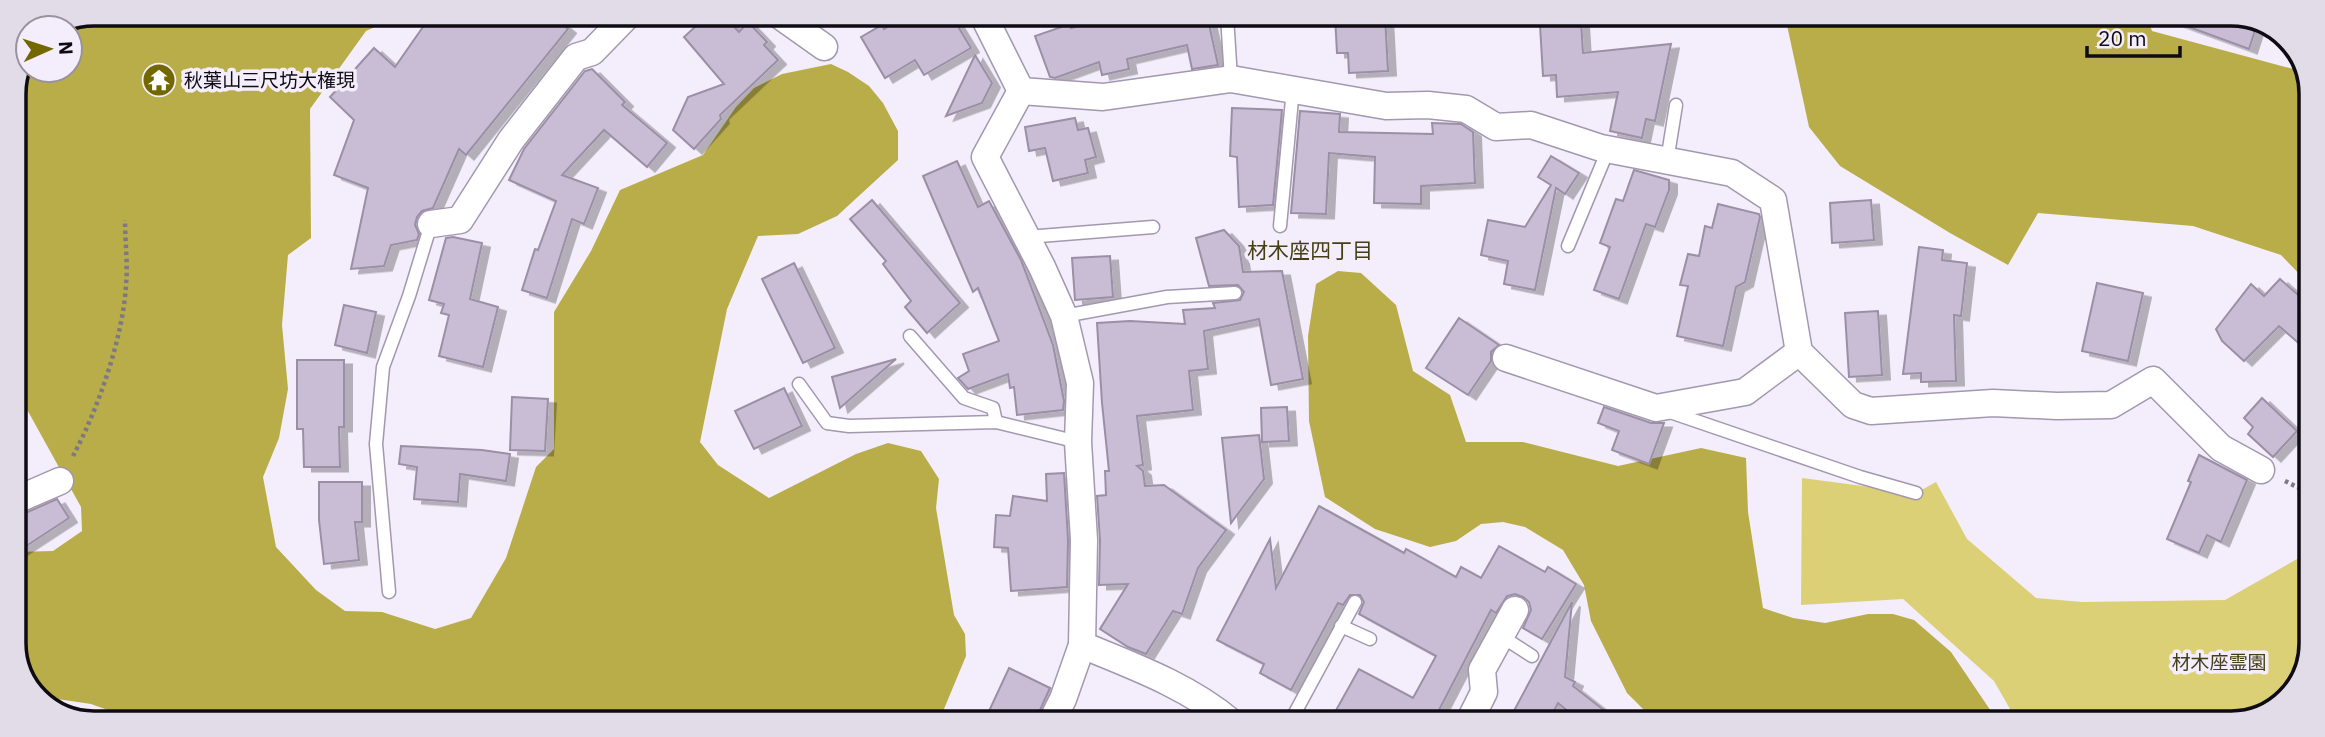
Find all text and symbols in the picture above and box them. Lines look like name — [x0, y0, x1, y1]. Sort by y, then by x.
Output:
north arrow — [14, 14, 84, 84]
scale bar — [2087, 14, 2180, 58]
text: 20 m — [2098, 24, 2147, 52]
text: N — [54, 41, 78, 56]
temple icon: 秋葉山三尺坊大権現 — [140, 61, 178, 99]
place label: 秋葉山三尺坊大権現 — [184, 68, 355, 92]
district label: 材木座四丁目 — [1247, 236, 1373, 264]
park label: 材木座霊園 — [2171, 650, 2267, 674]

